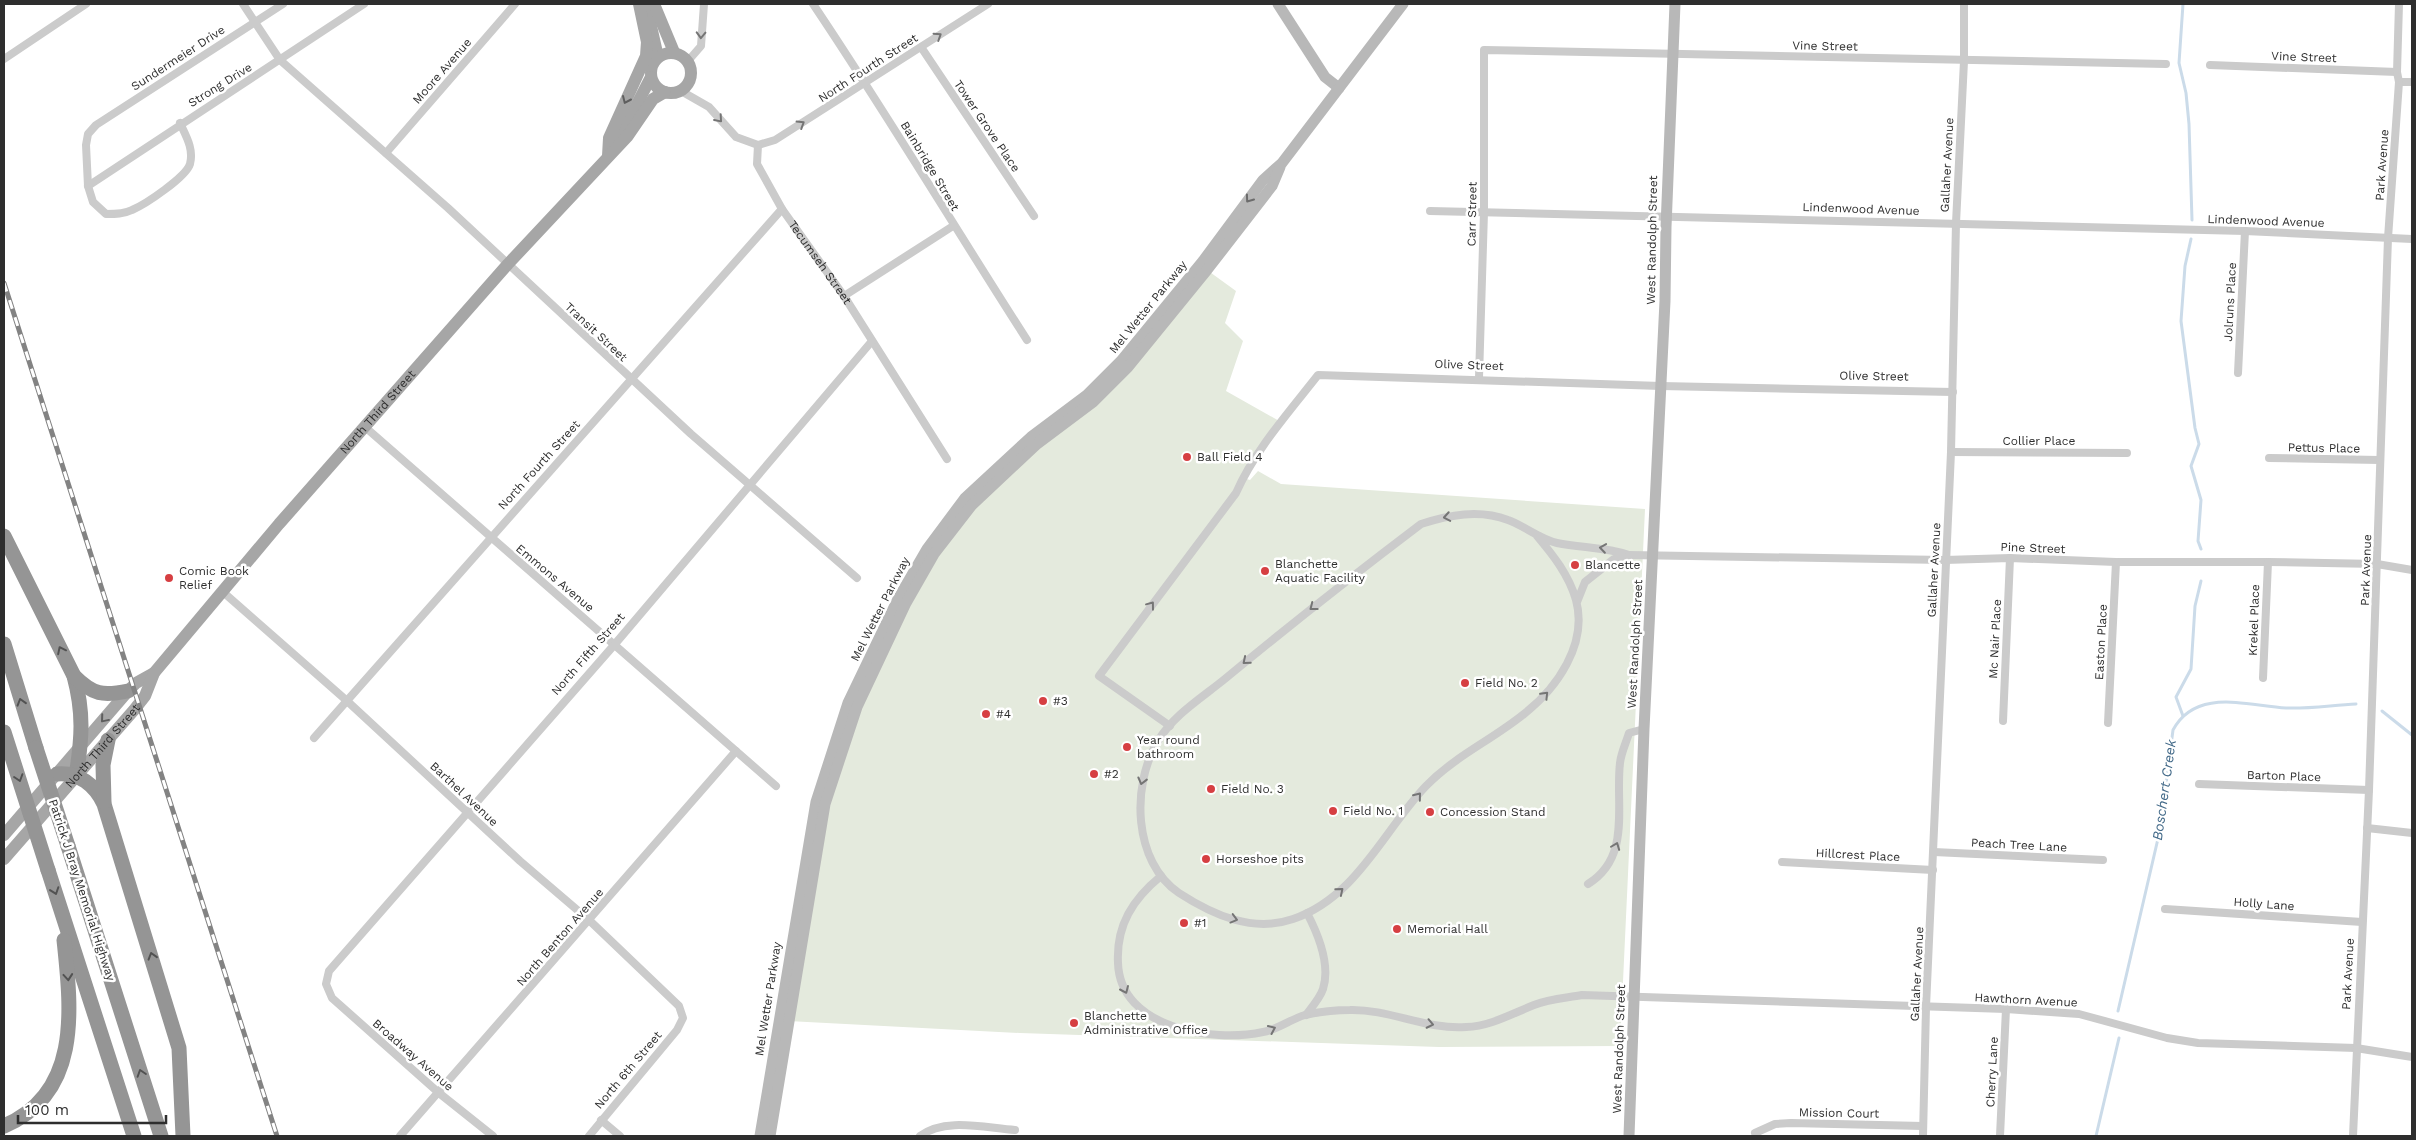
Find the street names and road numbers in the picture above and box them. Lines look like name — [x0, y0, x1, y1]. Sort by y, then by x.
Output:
street label: Sundermeier Drive — [129, 22, 228, 94]
street label: North Fourth Street — [816, 31, 920, 105]
street label: Moore Avenue — [410, 35, 474, 107]
street label: Vine Street — [1792, 38, 1858, 54]
street label: Vine Street — [2271, 49, 2337, 65]
street label: Strong Drive — [186, 60, 254, 110]
street label: Tower Grove Place — [951, 77, 1023, 175]
street label: Gallaher Avenue — [1938, 117, 1956, 213]
street label: Bainbridge Street — [898, 119, 962, 213]
street label: Park Avenue — [2373, 129, 2391, 201]
street label: West Randolph Street — [1644, 175, 1660, 305]
street label: Carr Street — [1464, 181, 1480, 247]
street label: Lindenwood Avenue — [1802, 200, 1920, 218]
street label: Lindenwood Avenue — [2207, 212, 2325, 230]
street label: Tecumseh Street — [785, 218, 854, 307]
street label: Mel Wetter Parkway — [1106, 257, 1190, 356]
street label: Jolruns Place — [2221, 262, 2239, 342]
street label: Transit Street — [562, 300, 630, 364]
street label: Olive Street — [1434, 357, 1504, 373]
street label: North Third Street — [337, 367, 418, 457]
street label: Olive Street — [1839, 368, 1909, 384]
street label: North Fourth Street — [495, 417, 583, 513]
street label: Collier Place — [2002, 434, 2076, 448]
street label: Pettus Place — [2288, 440, 2360, 456]
street label: Gallaher Avenue — [1925, 522, 1943, 618]
street label: Park Avenue — [2358, 534, 2374, 606]
street label: Pine Street — [2000, 540, 2066, 556]
street label: Emmons Avenue — [513, 541, 597, 615]
street label: Mel Wetter Parkway — [848, 554, 913, 664]
street label: West Randolph Street — [1625, 579, 1645, 709]
street label: Krekel Place — [2246, 584, 2262, 656]
street label: Mc Nair Place — [1986, 599, 2004, 679]
street label: Easton Place — [2092, 604, 2110, 680]
street label: North Fifth Street — [549, 610, 627, 698]
street label: North Third Street — [62, 701, 143, 791]
street label: Barthel Avenue — [427, 759, 501, 829]
street label: Barton Place — [2247, 768, 2321, 784]
street label: Patrick J Bray Memorial Highway — [46, 797, 118, 983]
street label: Peach Tree Lane — [1971, 835, 2067, 855]
street label: Hillcrest Place — [1815, 846, 1901, 864]
street label: North Benton Avenue — [514, 885, 606, 989]
street label: Holly Lane — [2233, 895, 2295, 913]
street label: Gallaher Avenue — [1908, 926, 1926, 1022]
street label: Park Avenue — [2339, 938, 2357, 1010]
street label: Mel Wetter Parkway — [752, 940, 784, 1057]
street label: West Randolph Street — [1610, 984, 1628, 1114]
street label: Hawthorn Avenue — [1974, 990, 2078, 1010]
street label: Broadway Avenue — [370, 1016, 456, 1094]
street label: North 6th Street — [591, 1028, 665, 1112]
street label: Cherry Lane — [1983, 1036, 2001, 1108]
street label: Mission Court — [1799, 1105, 1879, 1121]

